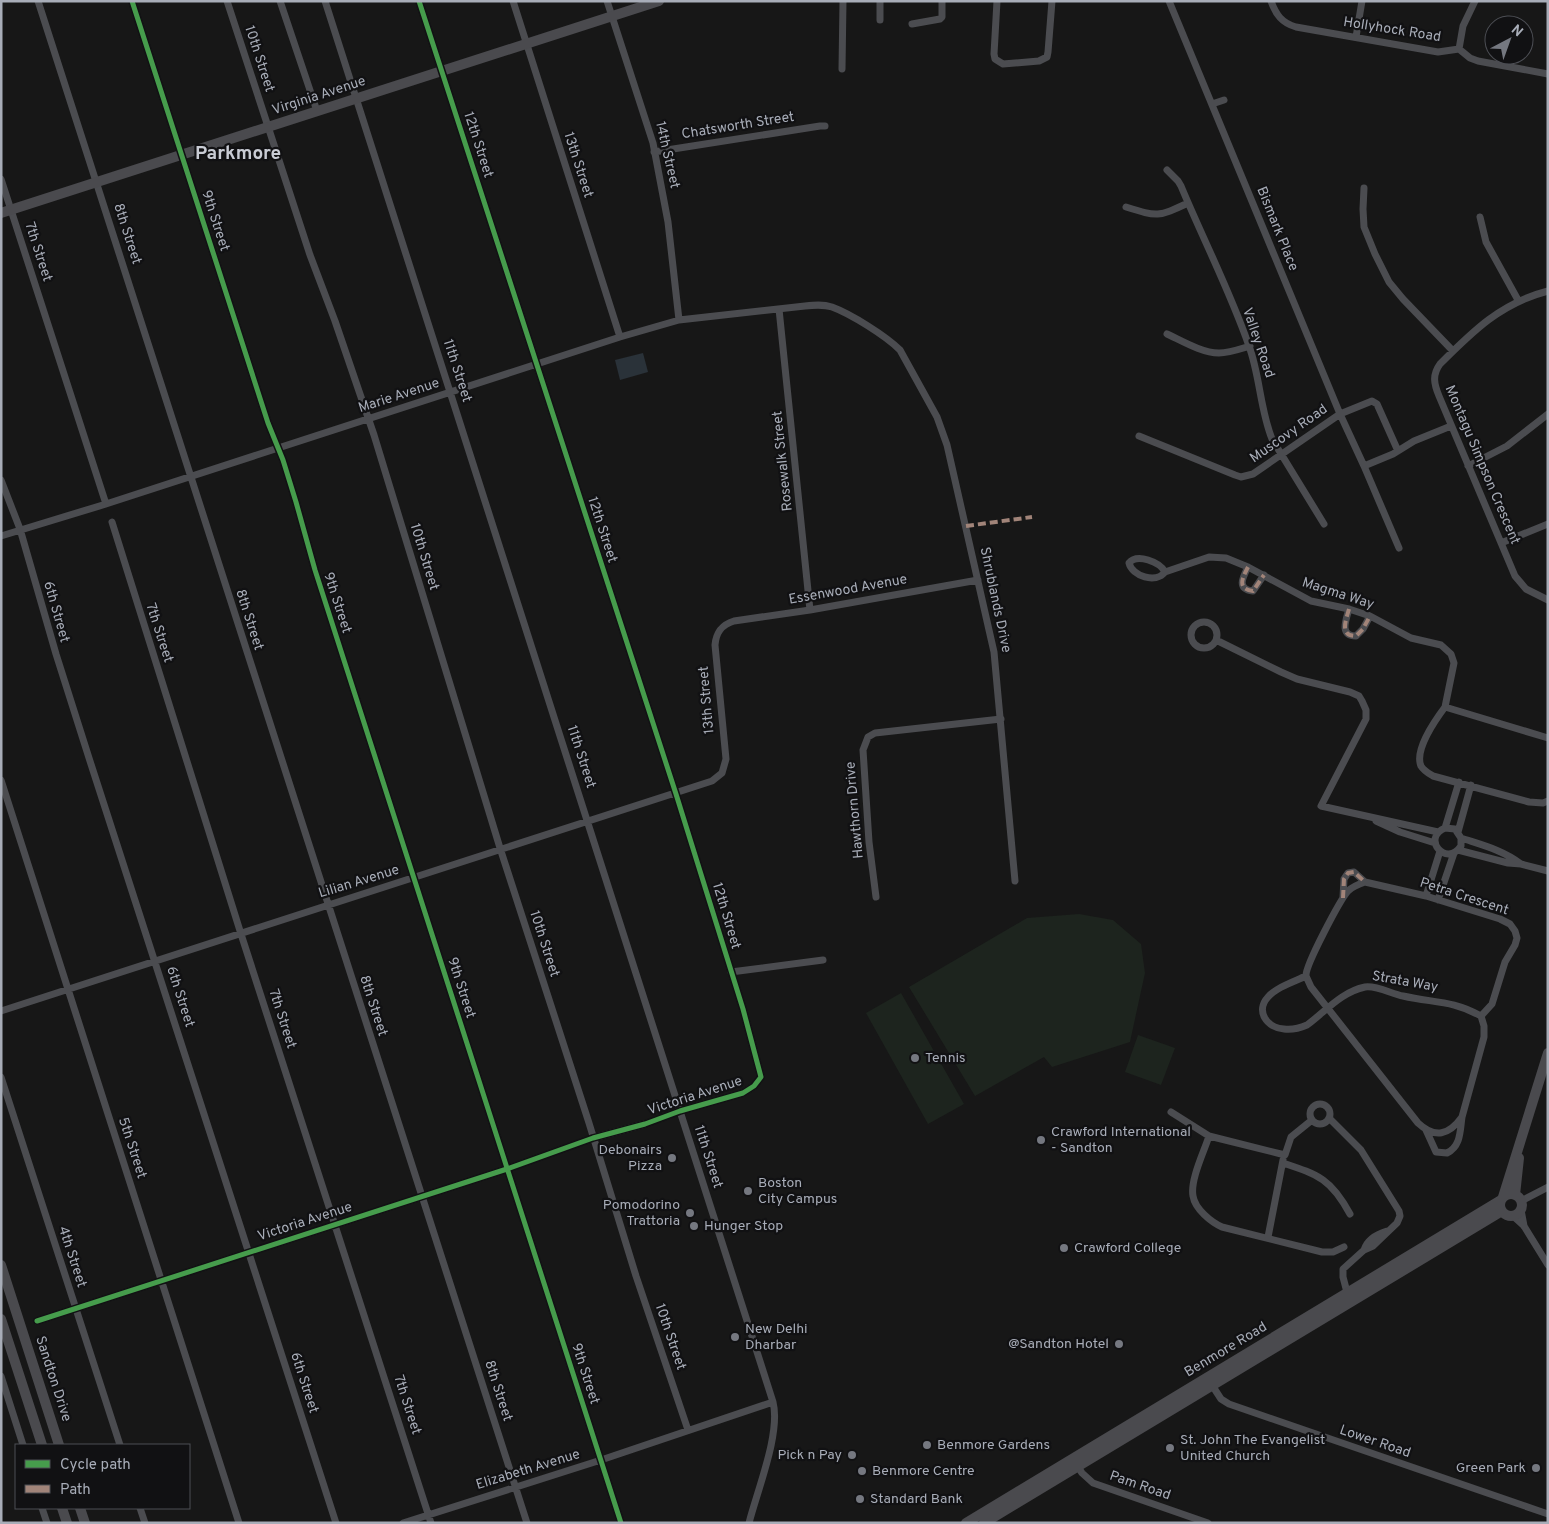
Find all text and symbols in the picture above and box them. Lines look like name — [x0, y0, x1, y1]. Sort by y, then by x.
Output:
street label: Hollyhock Road — [1342, 14, 1442, 46]
north arrow — [1484, 15, 1534, 65]
text: N — [1507, 22, 1526, 41]
street label: 10th Street — [240, 24, 278, 94]
street label: Virginia Avenue — [270, 73, 368, 119]
street label: Chatsworth Street — [680, 109, 796, 143]
street label: 12th Street — [459, 110, 497, 180]
street label: 14th Street — [651, 120, 683, 190]
street label: 13th Street — [559, 130, 597, 200]
district label: Parkmore — [195, 142, 281, 166]
street label: Bismark Place — [1252, 184, 1302, 274]
street label: 9th Street — [197, 188, 233, 254]
street label: 8th Street — [109, 201, 145, 267]
street label: 7th Street — [20, 220, 56, 284]
street label: Valley Road — [1238, 306, 1278, 380]
street label: 11th Street — [439, 337, 475, 405]
street label: Marie Avenue — [356, 375, 442, 417]
street label: Montagu Simpson Crescent — [1441, 383, 1523, 547]
street label: Muscovy Road — [1247, 401, 1331, 467]
street label: Rosewalk Street — [769, 410, 797, 512]
street label: 12th Street — [583, 495, 621, 565]
street label: 10th Street — [406, 522, 442, 592]
street label: Shrublands Drive — [975, 546, 1015, 654]
street label: 9th Street — [319, 570, 355, 636]
street label: Essenwood Avenue — [787, 571, 909, 609]
street label: Magma Way — [1300, 574, 1376, 614]
street label: 6th Street — [39, 579, 73, 645]
street label: 8th Street — [231, 587, 267, 653]
street label: 7th Street — [141, 601, 177, 665]
street label: 13th Street — [696, 665, 718, 735]
street label: 11th Street — [563, 723, 599, 791]
street label: Hawthorn Drive — [842, 761, 868, 859]
street label: Lilian Avenue — [317, 862, 401, 902]
street label: Petra Crescent — [1417, 875, 1511, 919]
street label: 12th Street — [708, 881, 744, 951]
street label: 10th Street — [525, 909, 563, 979]
street label: 9th Street — [443, 955, 479, 1021]
street label: 6th Street — [162, 964, 198, 1030]
street label: Strata Way — [1371, 968, 1439, 996]
street label: 8th Street — [355, 973, 391, 1039]
street label: 7th Street — [264, 987, 300, 1051]
place label: Tennis — [925, 1050, 966, 1067]
marker: Tennis — [909, 1052, 921, 1064]
street label: Victoria Avenue — [646, 1073, 744, 1119]
street label: 5th Street — [114, 1115, 150, 1181]
street label: 11th Street — [690, 1123, 726, 1191]
place label: Crawford International - Sandton — [1051, 1124, 1191, 1157]
marker: Crawford International - Sandton — [1035, 1134, 1047, 1146]
place label: Debonairs Pizza — [598, 1142, 662, 1175]
marker: Debonairs Pizza — [666, 1152, 678, 1164]
place label: Boston City Campus — [758, 1175, 837, 1208]
marker: Boston City Campus — [742, 1185, 754, 1197]
place label: Pomodorino Trattoria — [603, 1197, 680, 1230]
street label: Victoria Avenue — [256, 1199, 354, 1245]
marker: Pomodorino Trattoria — [684, 1207, 696, 1219]
place label: Hunger Stop — [704, 1218, 783, 1235]
marker: Hunger Stop — [688, 1220, 700, 1232]
street label: 4th Street — [54, 1224, 90, 1290]
place label: Crawford College — [1074, 1240, 1181, 1257]
marker: Crawford College — [1058, 1242, 1070, 1254]
street label: 10th Street — [651, 1302, 689, 1372]
street label: Benmore Road — [1182, 1319, 1270, 1381]
place label: New Delhi Dharbar — [745, 1321, 808, 1354]
marker: New Delhi Dharbar — [729, 1331, 741, 1343]
street label: Sandton Drive — [31, 1334, 75, 1424]
place label: @Sandton Hotel — [1008, 1336, 1109, 1353]
marker: @Sandton Hotel — [1113, 1338, 1125, 1350]
street label: 9th Street — [567, 1341, 603, 1407]
street label: 6th Street — [286, 1350, 322, 1416]
street label: 8th Street — [480, 1358, 516, 1424]
street label: 7th Street — [389, 1373, 425, 1437]
street label: Lower Road — [1337, 1422, 1413, 1462]
place label: St. John The Evangelist United Church — [1180, 1432, 1325, 1465]
place label: Benmore Gardens — [937, 1437, 1050, 1454]
marker: Benmore Gardens — [921, 1439, 933, 1451]
marker: St. John The Evangelist United Church — [1164, 1442, 1176, 1454]
legend — [15, 1444, 190, 1509]
street label: Elizabeth Avenue — [474, 1446, 582, 1494]
place label: Pick n Pay — [777, 1447, 842, 1464]
marker: Pick n Pay — [846, 1449, 858, 1461]
text: Cycle path — [60, 1456, 131, 1475]
place label: Green Park — [1456, 1460, 1526, 1477]
marker: Green Park — [1530, 1462, 1542, 1474]
place label: Benmore Centre — [872, 1463, 975, 1480]
marker: Benmore Centre — [856, 1465, 868, 1477]
street label: Pam Road — [1107, 1468, 1173, 1504]
text: Path — [60, 1481, 91, 1500]
place label: Standard Bank — [870, 1491, 963, 1508]
marker: Standard Bank — [854, 1493, 866, 1505]

